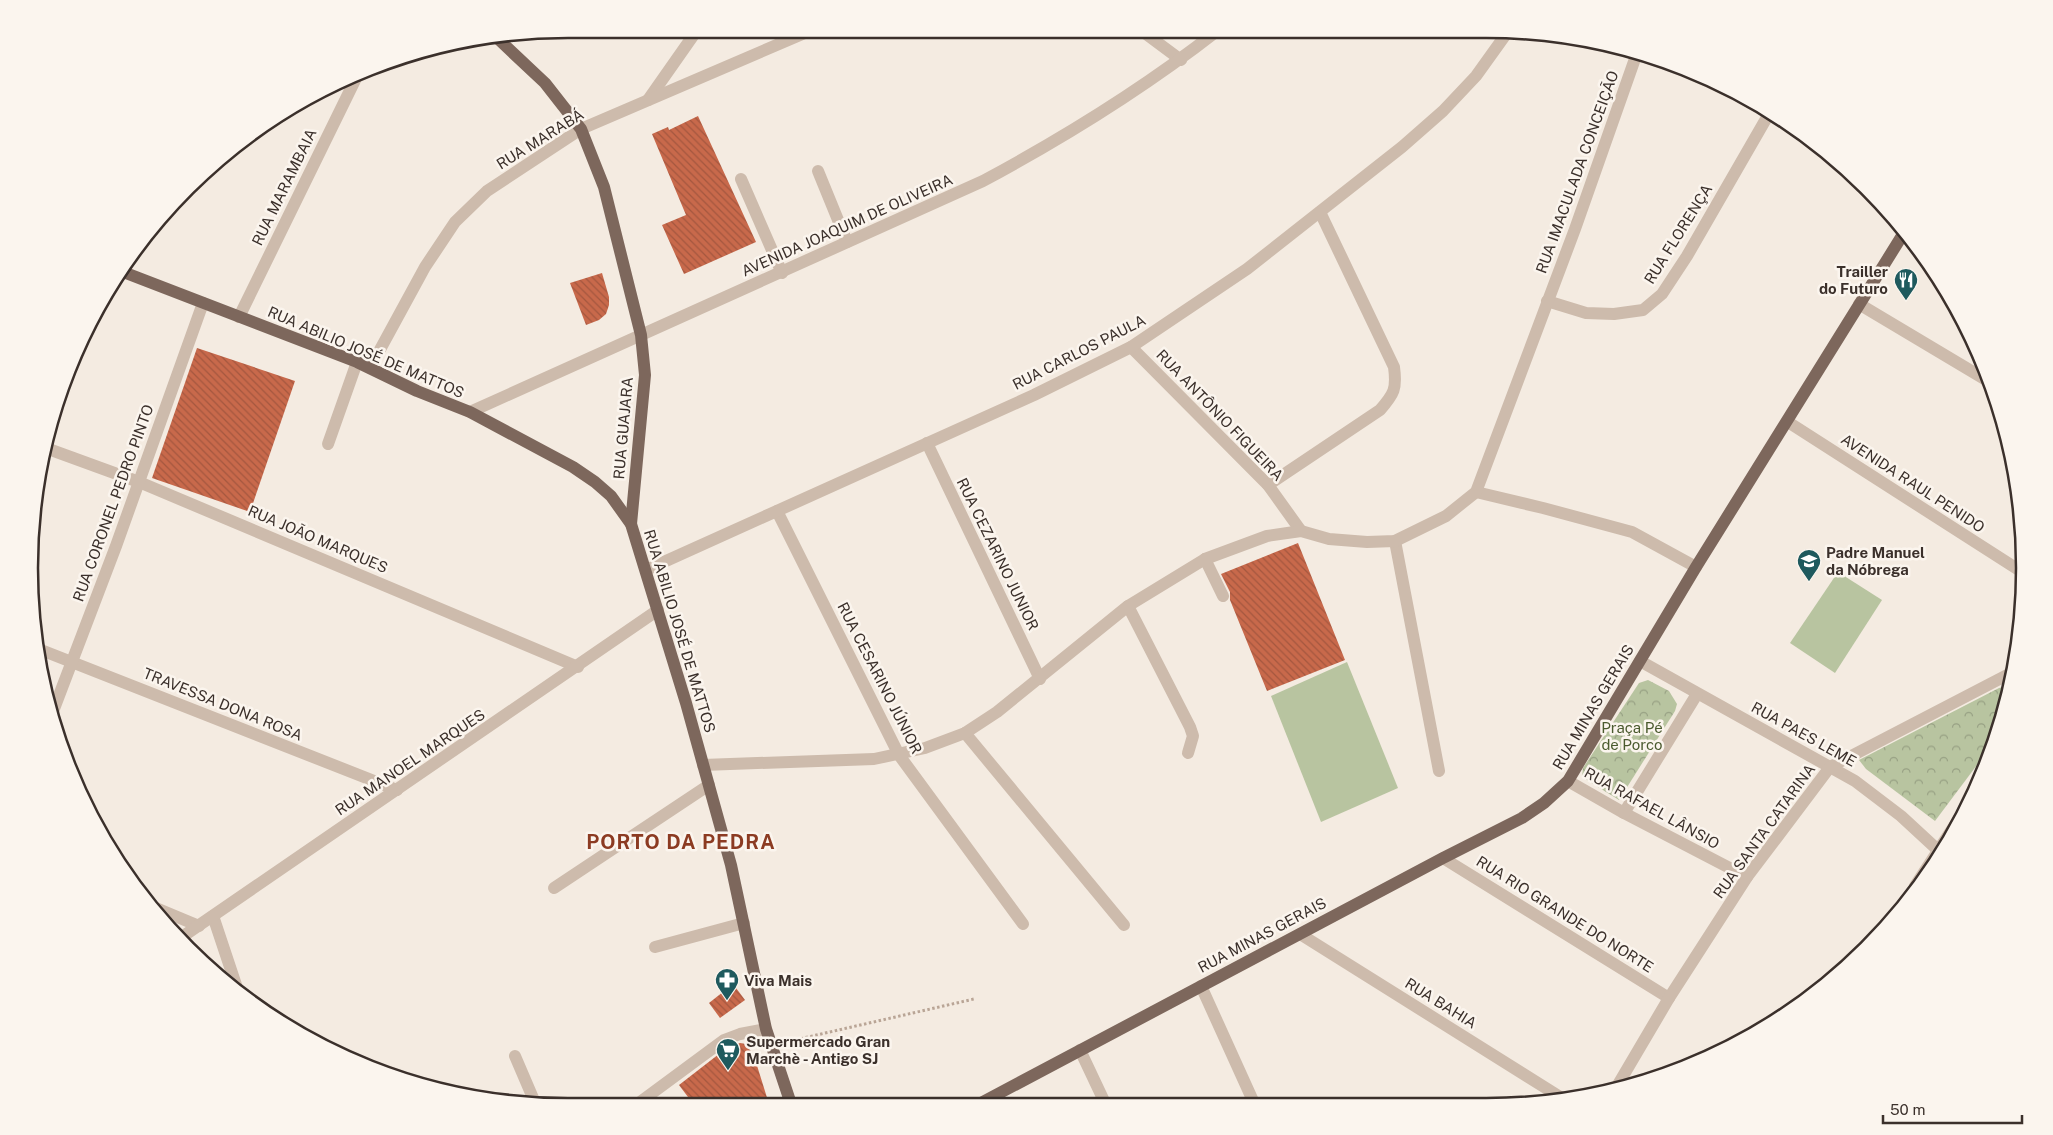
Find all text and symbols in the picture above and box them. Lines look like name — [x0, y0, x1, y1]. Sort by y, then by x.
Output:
street label: RUA IMACULADA CONCEIÇÃO — [1532, 68, 1622, 276]
street label: RUA MARABÁ — [493, 105, 587, 173]
street label: RUA MARAMBAIA — [248, 126, 320, 248]
street label: AVENIDA JOAQUIM DE OLIVEIRA — [739, 170, 955, 279]
street label: RUA FLORENÇA — [1641, 181, 1716, 287]
place label: Trailler do Futuro — [1819, 263, 1888, 297]
restaurant icon: Trailler do Futuro — [1893, 267, 1919, 301]
street label: RUA ABILIO JOSÉ DE MATTOS — [265, 303, 467, 401]
street label: RUA CARLOS PAULA — [1010, 311, 1149, 393]
street label: RUA ANTÔNIO FIGUEIRA — [1153, 346, 1287, 484]
street label: RUA GUAJARA — [610, 376, 636, 480]
street label: RUA CORONEL PEDRO PINTO — [69, 402, 157, 604]
street label: AVENIDA RAUL PENIDO — [1838, 430, 1988, 536]
street label: RUA CEZARINO JUNIOR — [954, 475, 1042, 633]
street label: RUA JOÃO MARQUES — [246, 502, 390, 576]
street label: RUA ABILIO JOSÉ DE MATTOS — [641, 527, 719, 735]
place label: Padre Manuel da Nóbrega — [1826, 544, 1925, 578]
school or university icon: Padre Manuel da Nóbrega — [1796, 548, 1822, 582]
street label: RUA CESARINO JÚNIOR — [834, 599, 927, 757]
street label: RUA MINAS GERAIS — [1549, 641, 1637, 773]
street label: TRAVESSA DONA ROSA — [141, 664, 305, 744]
street label: RUA PAES LEME — [1749, 698, 1859, 770]
street label: RUA MANOEL MARQUES — [332, 705, 488, 819]
park label: Praça Pé de Porco — [1601, 719, 1663, 753]
street label: RUA SANTA CATARINA — [1710, 760, 1819, 901]
street label: RUA RAFAEL LÂNSIO — [1582, 764, 1722, 852]
district label: PORTO DA PEDRA — [586, 830, 776, 854]
street label: RUA RIO GRANDE DO NORTE — [1473, 852, 1657, 976]
street label: RUA MINAS GERAIS — [1195, 894, 1329, 976]
pharmacy icon: Viva Mais — [714, 967, 740, 1001]
place label: Viva Mais — [744, 972, 812, 989]
street label: RUA BAHIA — [1402, 974, 1480, 1032]
place label: Supermercado Gran Marchè - Antigo SJ — [746, 1033, 890, 1067]
supermarket icon: Supermercado Gran Marchè - Antigo SJ — [715, 1037, 741, 1071]
scale bar — [1883, 1092, 2022, 1124]
text: 50 m — [1890, 1101, 1925, 1118]

